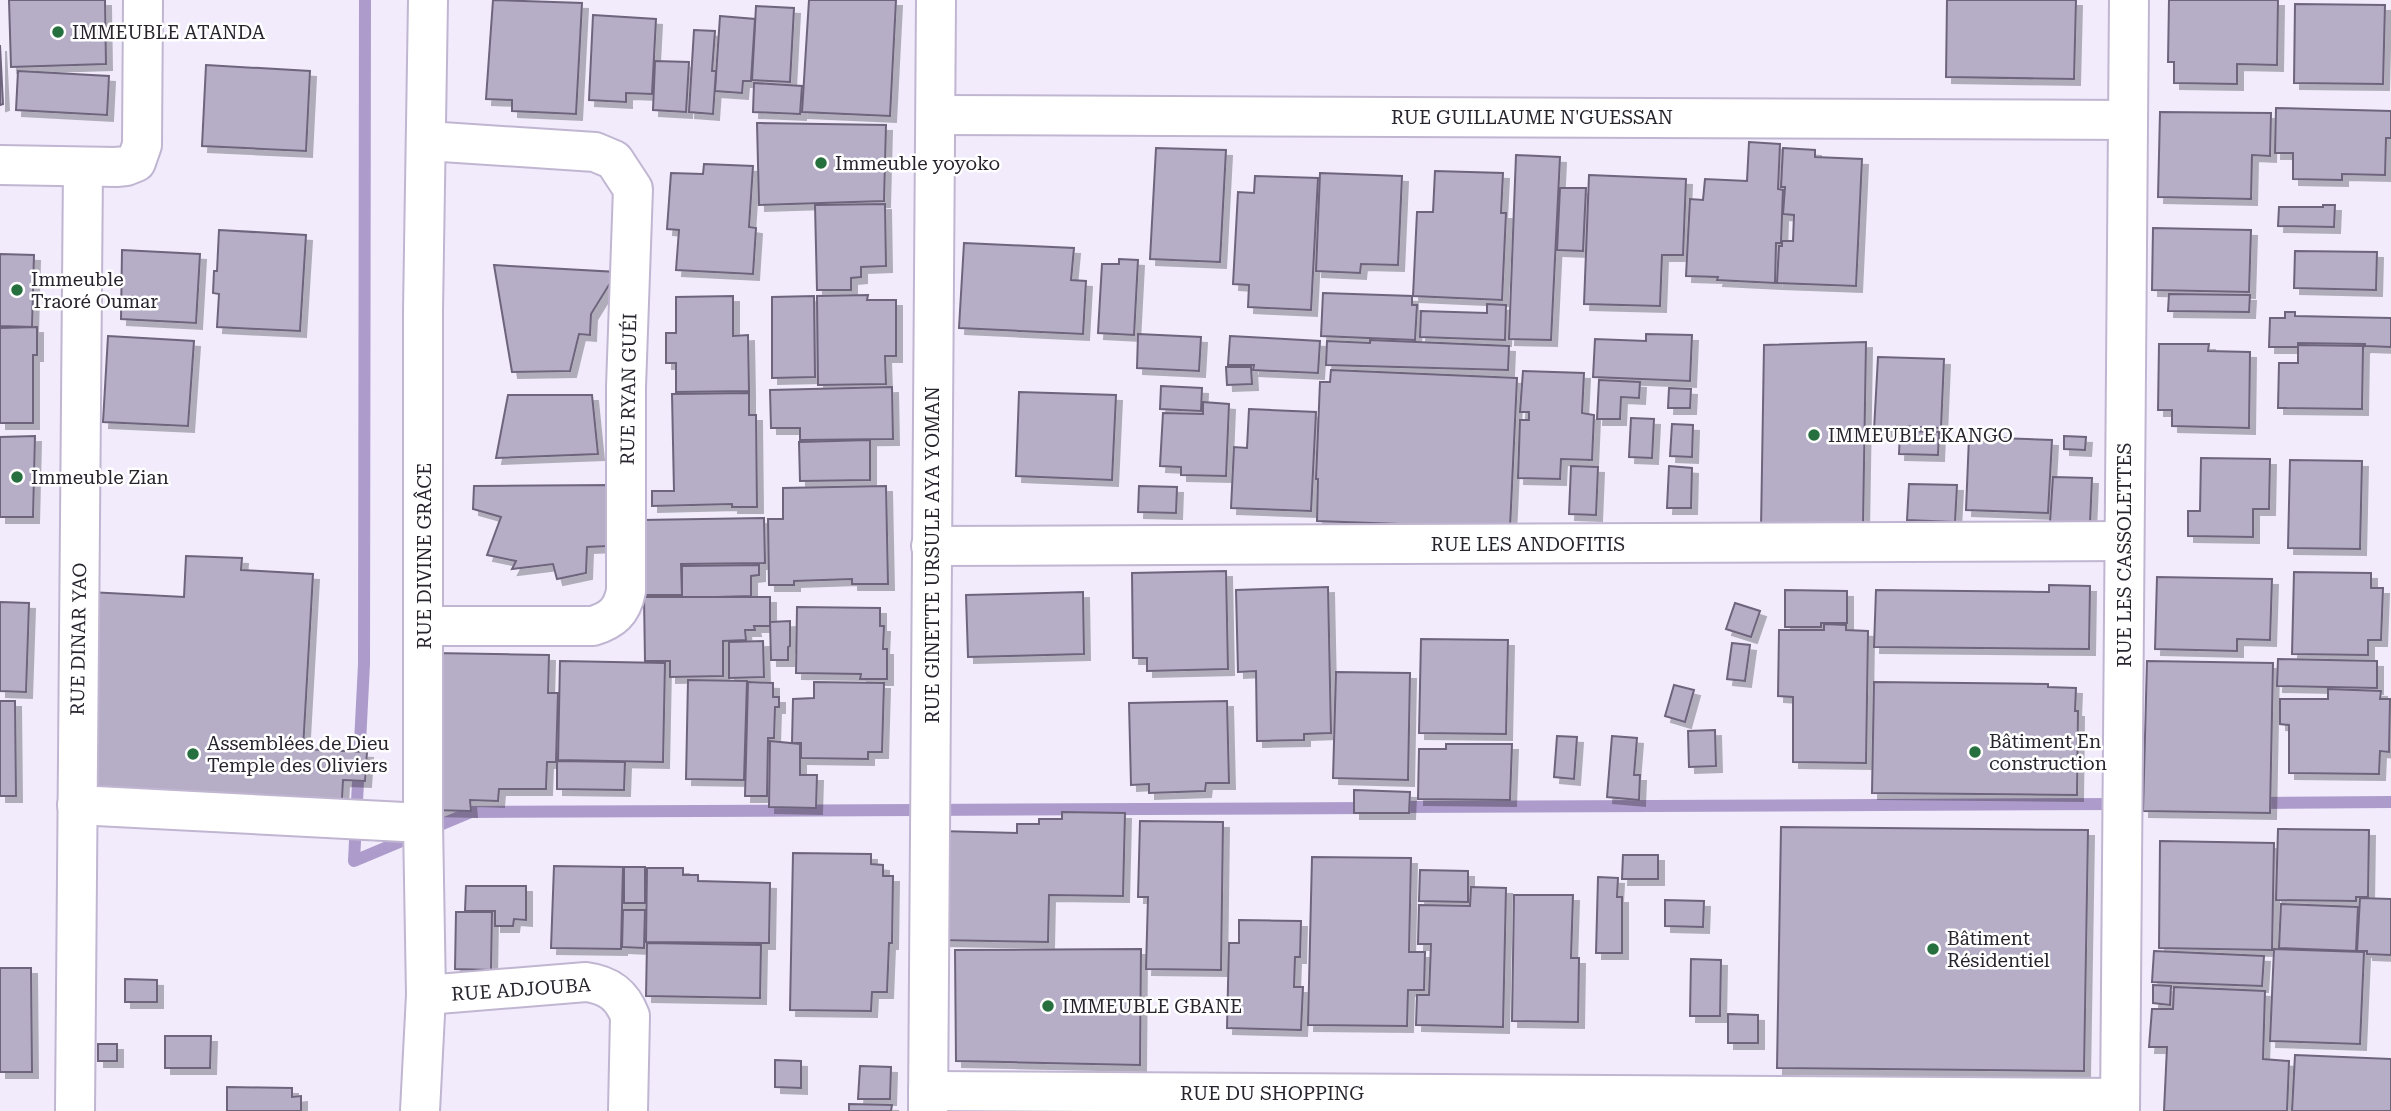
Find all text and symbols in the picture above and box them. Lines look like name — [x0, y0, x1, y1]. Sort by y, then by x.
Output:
place label: IMMEUBLE ATANDA — [72, 21, 266, 44]
marker: IMMEUBLE ATANDA — [50, 24, 66, 40]
street label: RUE GUILLAUME N'GUESSAN — [1391, 106, 1673, 129]
place label: Immeuble yoyoko — [835, 152, 1000, 175]
marker: Immeuble yoyoko — [813, 155, 829, 171]
place label: Immeuble Traoré Oumar — [31, 268, 158, 313]
marker: Immeuble Traoré Oumar — [9, 282, 25, 298]
street label: RUE RYAN GUÉI — [616, 313, 641, 465]
street label: RUE GINETTE URSULE AYA YOMAN — [921, 386, 944, 724]
place label: IMMEUBLE KANGO — [1828, 424, 2013, 447]
marker: IMMEUBLE KANGO — [1806, 427, 1822, 443]
street label: RUE LES CASSOLETTES — [2113, 443, 2136, 667]
street label: RUE DIVINE GRÂCE — [413, 463, 436, 649]
place label: Immeuble Zian — [31, 466, 169, 489]
marker: Immeuble Zian — [9, 469, 25, 485]
street label: RUE LES ANDOFITIS — [1431, 533, 1625, 556]
street label: RUE DINAR YAO — [66, 562, 91, 716]
place label: Bâtiment En construction — [1989, 730, 2107, 775]
place label: Assemblées de Dieu Temple des Oliviers — [207, 732, 389, 777]
marker: Bâtiment En construction — [1967, 744, 1983, 760]
marker: Assemblées de Dieu Temple des Oliviers — [185, 746, 201, 762]
place label: Bâtiment Résidentiel — [1947, 927, 2050, 972]
marker: Bâtiment Résidentiel — [1925, 941, 1941, 957]
street label: RUE ADJOUBA — [451, 973, 592, 1006]
place label: IMMEUBLE GBANE — [1062, 995, 1242, 1018]
marker: IMMEUBLE GBANE — [1040, 998, 1056, 1014]
street label: RUE DU SHOPPING — [1180, 1082, 1364, 1105]

